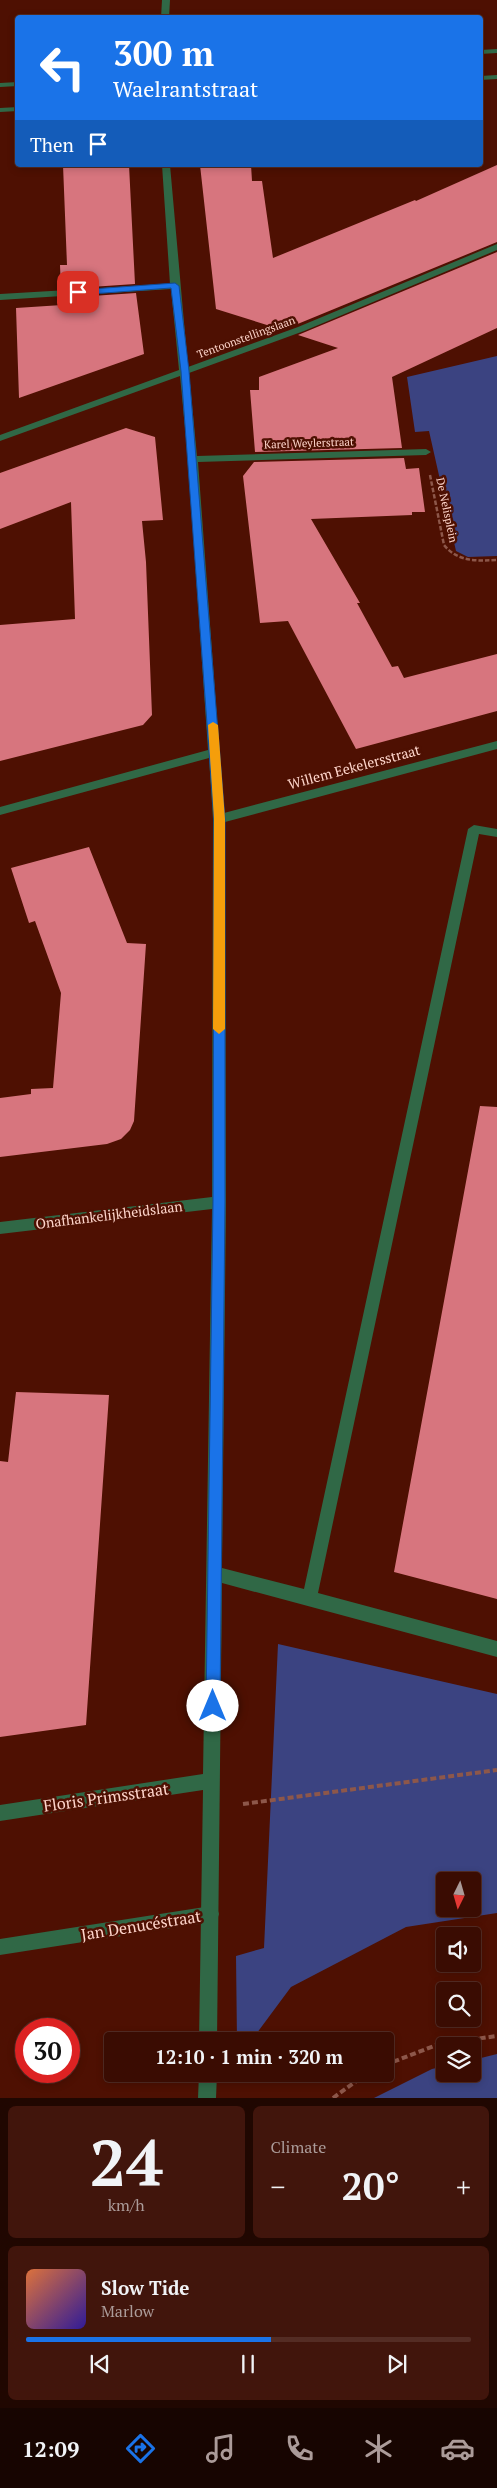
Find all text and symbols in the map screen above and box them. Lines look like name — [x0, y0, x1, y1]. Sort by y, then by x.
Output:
text: 300 m — [113, 30, 214, 76]
icon: left — [30, 35, 95, 100]
text: Waelrantstraat — [113, 74, 258, 103]
icon: arrive — [84, 130, 112, 158]
text: Then — [30, 132, 74, 157]
pin — [57, 271, 99, 313]
icon: arrive — [64, 278, 92, 306]
street label: Tentoonstellingslaan — [195, 313, 297, 361]
street label: Karel Weylerstraat — [264, 434, 354, 452]
street label: De Nelisplein — [433, 476, 461, 544]
street label: Willem Eekelersstraat — [286, 740, 423, 793]
street label: Onafhankelijkheidslaan — [34, 1196, 184, 1233]
position arrow — [186, 1679, 238, 1731]
street label: Floris Primsstraat — [42, 1777, 170, 1817]
north arrow — [436, 1872, 481, 1918]
map controls — [436, 1872, 481, 2082]
street label: Jan Denucéstraat — [79, 1905, 203, 1945]
button: sound — [436, 1927, 481, 1972]
button: search — [436, 1982, 481, 2027]
speed limit sign: 30 — [15, 2018, 80, 2083]
button: layers — [436, 2037, 481, 2082]
text: 12:10 · 1 min · 320 m — [155, 2044, 343, 2069]
text: 24 — [90, 2118, 163, 2205]
text: Climate — [271, 2136, 326, 2158]
text: 20° — [341, 2161, 400, 2211]
text: − — [271, 2168, 285, 2205]
text: + — [456, 2168, 471, 2205]
text: km/h — [108, 2194, 145, 2216]
text: Slow Tide — [101, 2275, 190, 2300]
text: Marlow — [101, 2300, 154, 2322]
icon: previous — [86, 2350, 114, 2378]
icon: pause — [234, 2350, 262, 2378]
icon: next — [383, 2350, 411, 2378]
icon: directions — [123, 2431, 158, 2466]
icon: music — [203, 2431, 238, 2466]
icon: phone — [282, 2431, 317, 2466]
icon: climate — [361, 2431, 396, 2466]
icon: car — [440, 2431, 475, 2466]
text: 12:09 — [22, 2434, 79, 2463]

